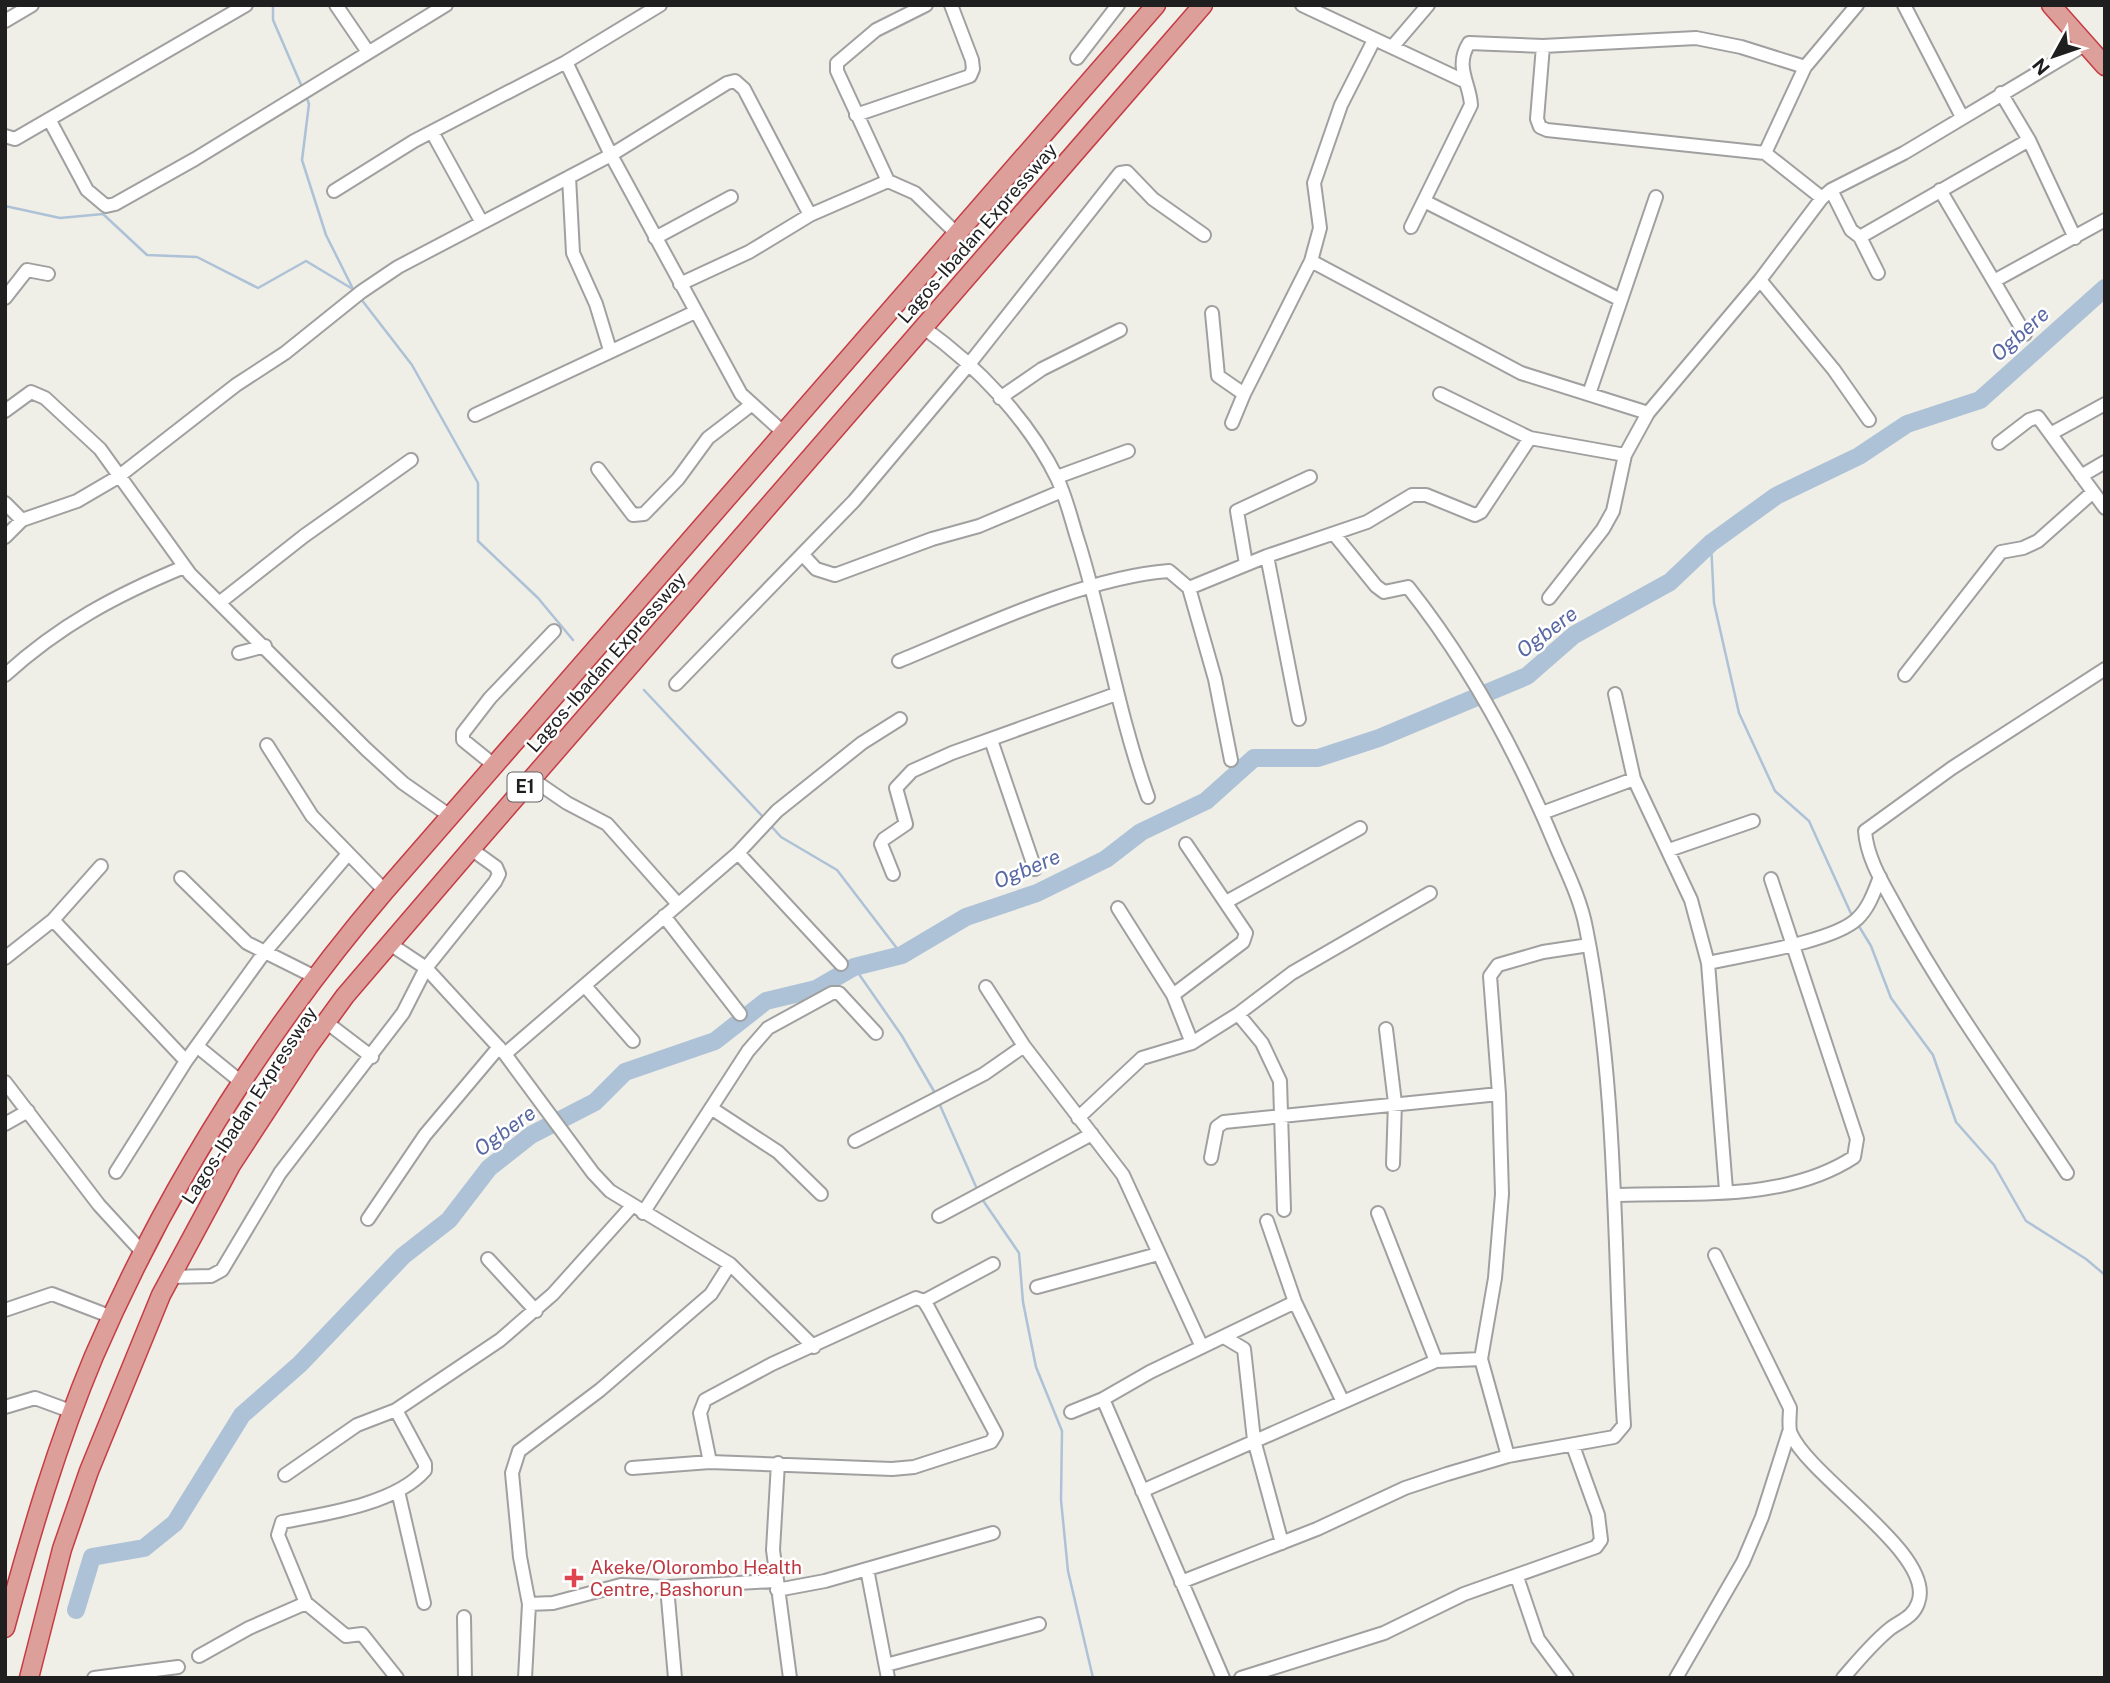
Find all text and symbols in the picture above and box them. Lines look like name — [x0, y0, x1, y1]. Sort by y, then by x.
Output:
north arrow — [2019, 21, 2089, 91]
text: N — [2028, 54, 2054, 80]
street label: Lagos-Ibadan Expressway — [893, 139, 1061, 327]
water label: Ogbere — [1985, 301, 2054, 366]
street label: Lagos-Ibadan Expressway — [522, 568, 690, 756]
water label: Ogbere — [1511, 601, 1582, 663]
road number: E1 — [508, 772, 542, 802]
water label: Ogbere — [990, 843, 1064, 894]
street label: Lagos-Ibadan Expressway — [177, 1002, 321, 1208]
water label: Ogbere — [469, 1100, 540, 1161]
place label: Akeke/Olorombo Health Centre, Bashorun — [590, 1556, 802, 1600]
marker: Akeke/Olorombo Health Centre, Bashorun — [564, 1568, 584, 1588]

